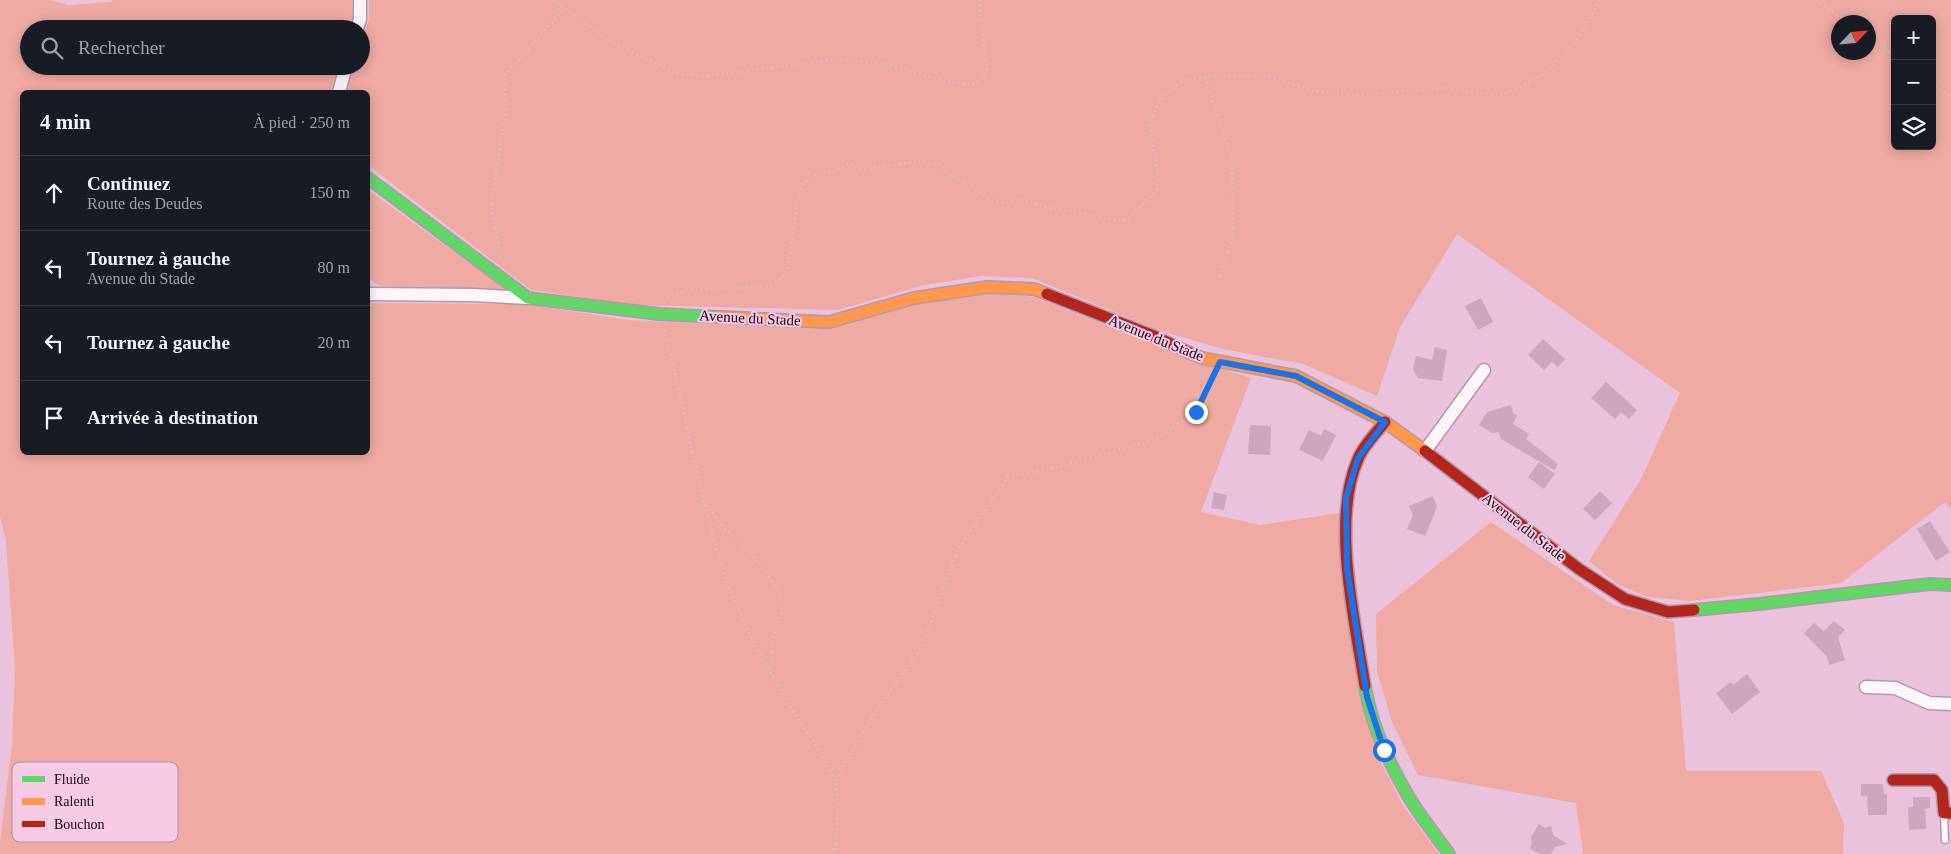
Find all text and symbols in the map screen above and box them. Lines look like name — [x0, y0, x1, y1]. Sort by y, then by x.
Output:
north arrow — [1831, 15, 1876, 60]
map controls — [1891, 15, 1936, 150]
button: + — [1891, 15, 1936, 60]
search box — [20, 20, 370, 75]
icon: search — [38, 34, 66, 62]
text: Rechercher — [78, 37, 165, 58]
button: − — [1891, 60, 1936, 105]
button: layers — [1891, 105, 1936, 150]
text: 4 min — [40, 110, 91, 134]
text: À pied · 250 m — [253, 114, 350, 131]
text: Continuez — [87, 173, 170, 194]
icon: ahead — [40, 179, 68, 207]
text: 150 m — [310, 184, 350, 201]
text: Route des Deudes — [87, 195, 203, 212]
text: Tournez à gauche — [87, 248, 230, 269]
icon: left — [40, 254, 68, 282]
text: 80 m — [318, 259, 350, 276]
text: Avenue du Stade — [87, 270, 195, 287]
street label: Avenue du Stade — [699, 307, 801, 329]
street label: Avenue du Stade — [1106, 312, 1206, 365]
icon: left — [40, 329, 68, 357]
text: Tournez à gauche — [87, 332, 230, 353]
text: 20 m — [318, 334, 350, 351]
route end — [1185, 401, 1208, 424]
icon: arrive — [40, 404, 68, 432]
text: Arrivée à destination — [87, 407, 258, 428]
street label: Avenue du Stade — [1479, 489, 1569, 565]
route start — [1373, 739, 1396, 762]
legend — [12, 762, 178, 842]
text: Fluide — [54, 772, 90, 787]
text: Ralenti — [54, 794, 95, 809]
text: Bouchon — [54, 817, 105, 832]

